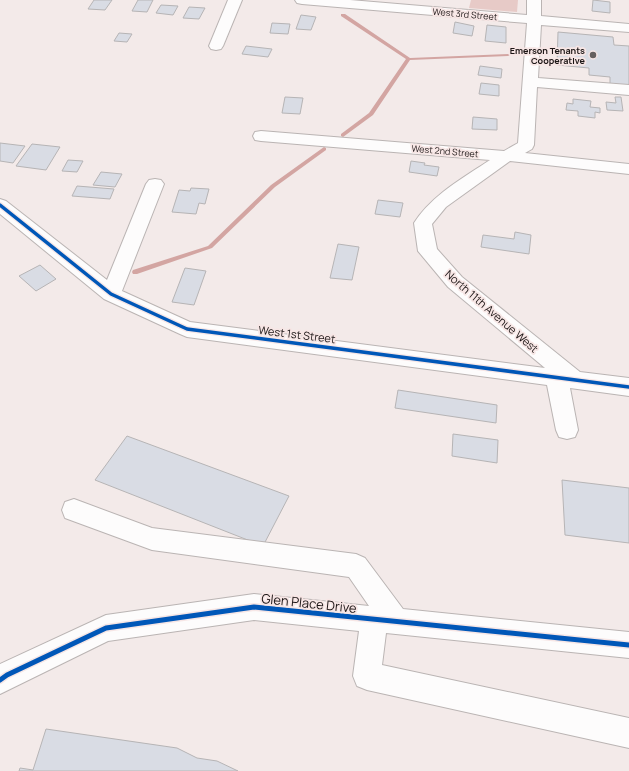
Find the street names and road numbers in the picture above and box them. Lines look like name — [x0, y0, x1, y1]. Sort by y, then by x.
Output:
street label: West 3rd Street — [432, 5, 498, 23]
street label: West 2nd Street — [411, 142, 479, 160]
street label: North 11th Avenue West — [442, 266, 542, 356]
street label: West 1st Street — [258, 322, 336, 346]
street label: Glen Place Drive — [261, 589, 358, 617]

